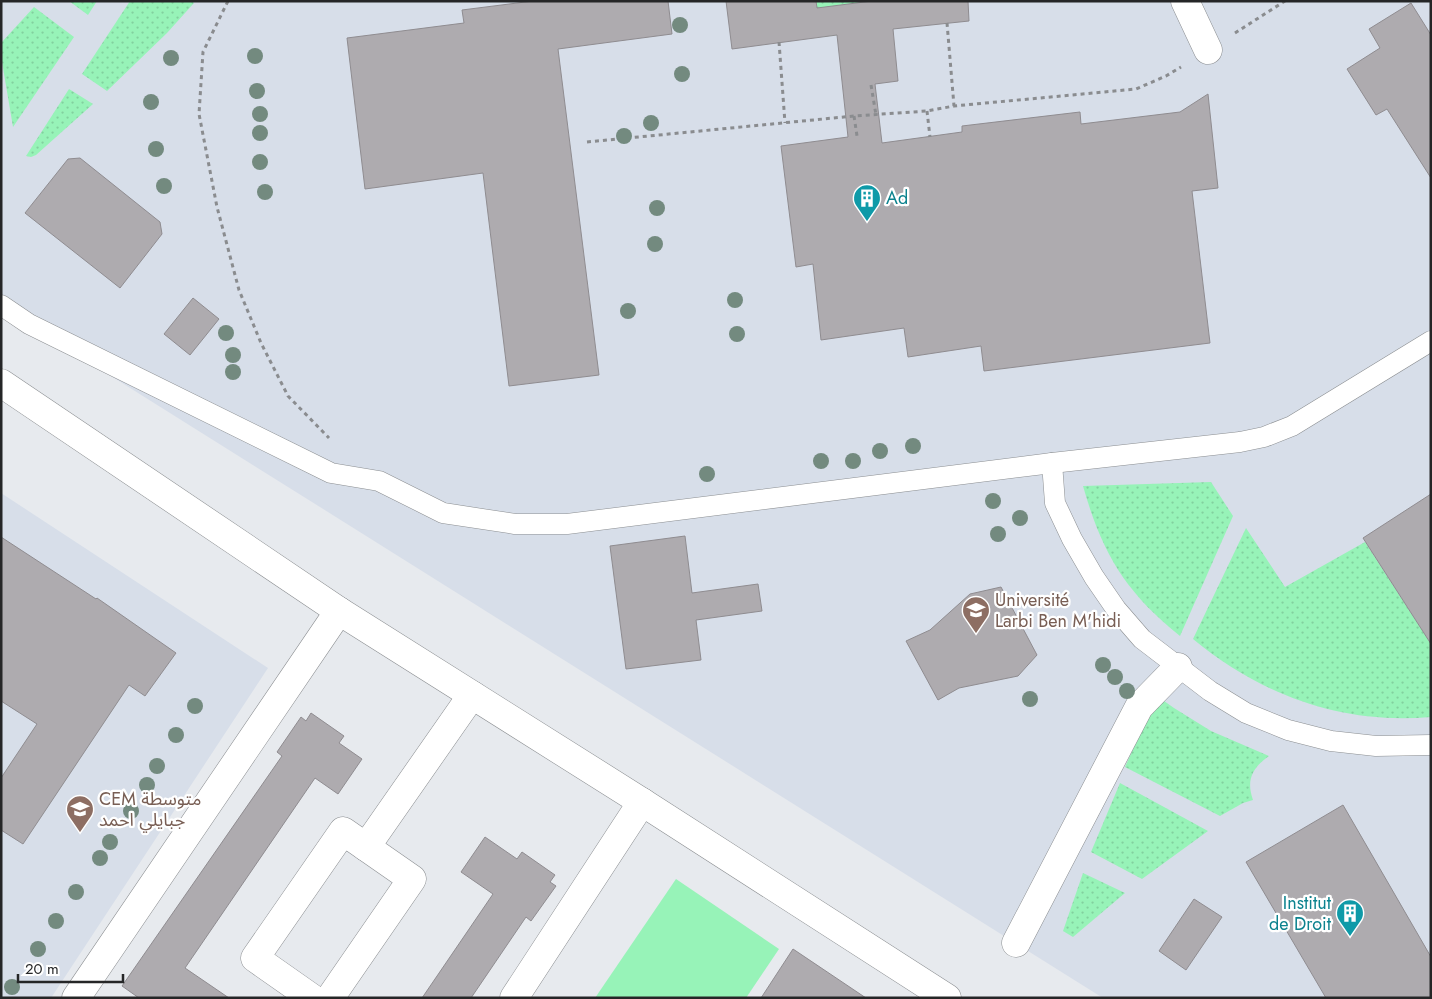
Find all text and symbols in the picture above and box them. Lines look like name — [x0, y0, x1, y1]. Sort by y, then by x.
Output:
building icon: Ad — [852, 183, 882, 222]
place label: Ad — [886, 185, 908, 211]
place label: Université Larbi Ben M'hidi — [995, 587, 1121, 634]
school or university icon: Université Larbi Ben M'hidi — [961, 595, 991, 634]
place label: CEM متوسطة جبايلي احمد — [99, 786, 202, 833]
school or university icon: CEM متوسطة جبايلي احمد — [65, 794, 95, 833]
place label: Institut de Droit — [1269, 890, 1332, 937]
building icon: Institut de Droit — [1335, 898, 1365, 937]
scale bar — [18, 952, 122, 984]
text: 20 m — [25, 958, 59, 980]

